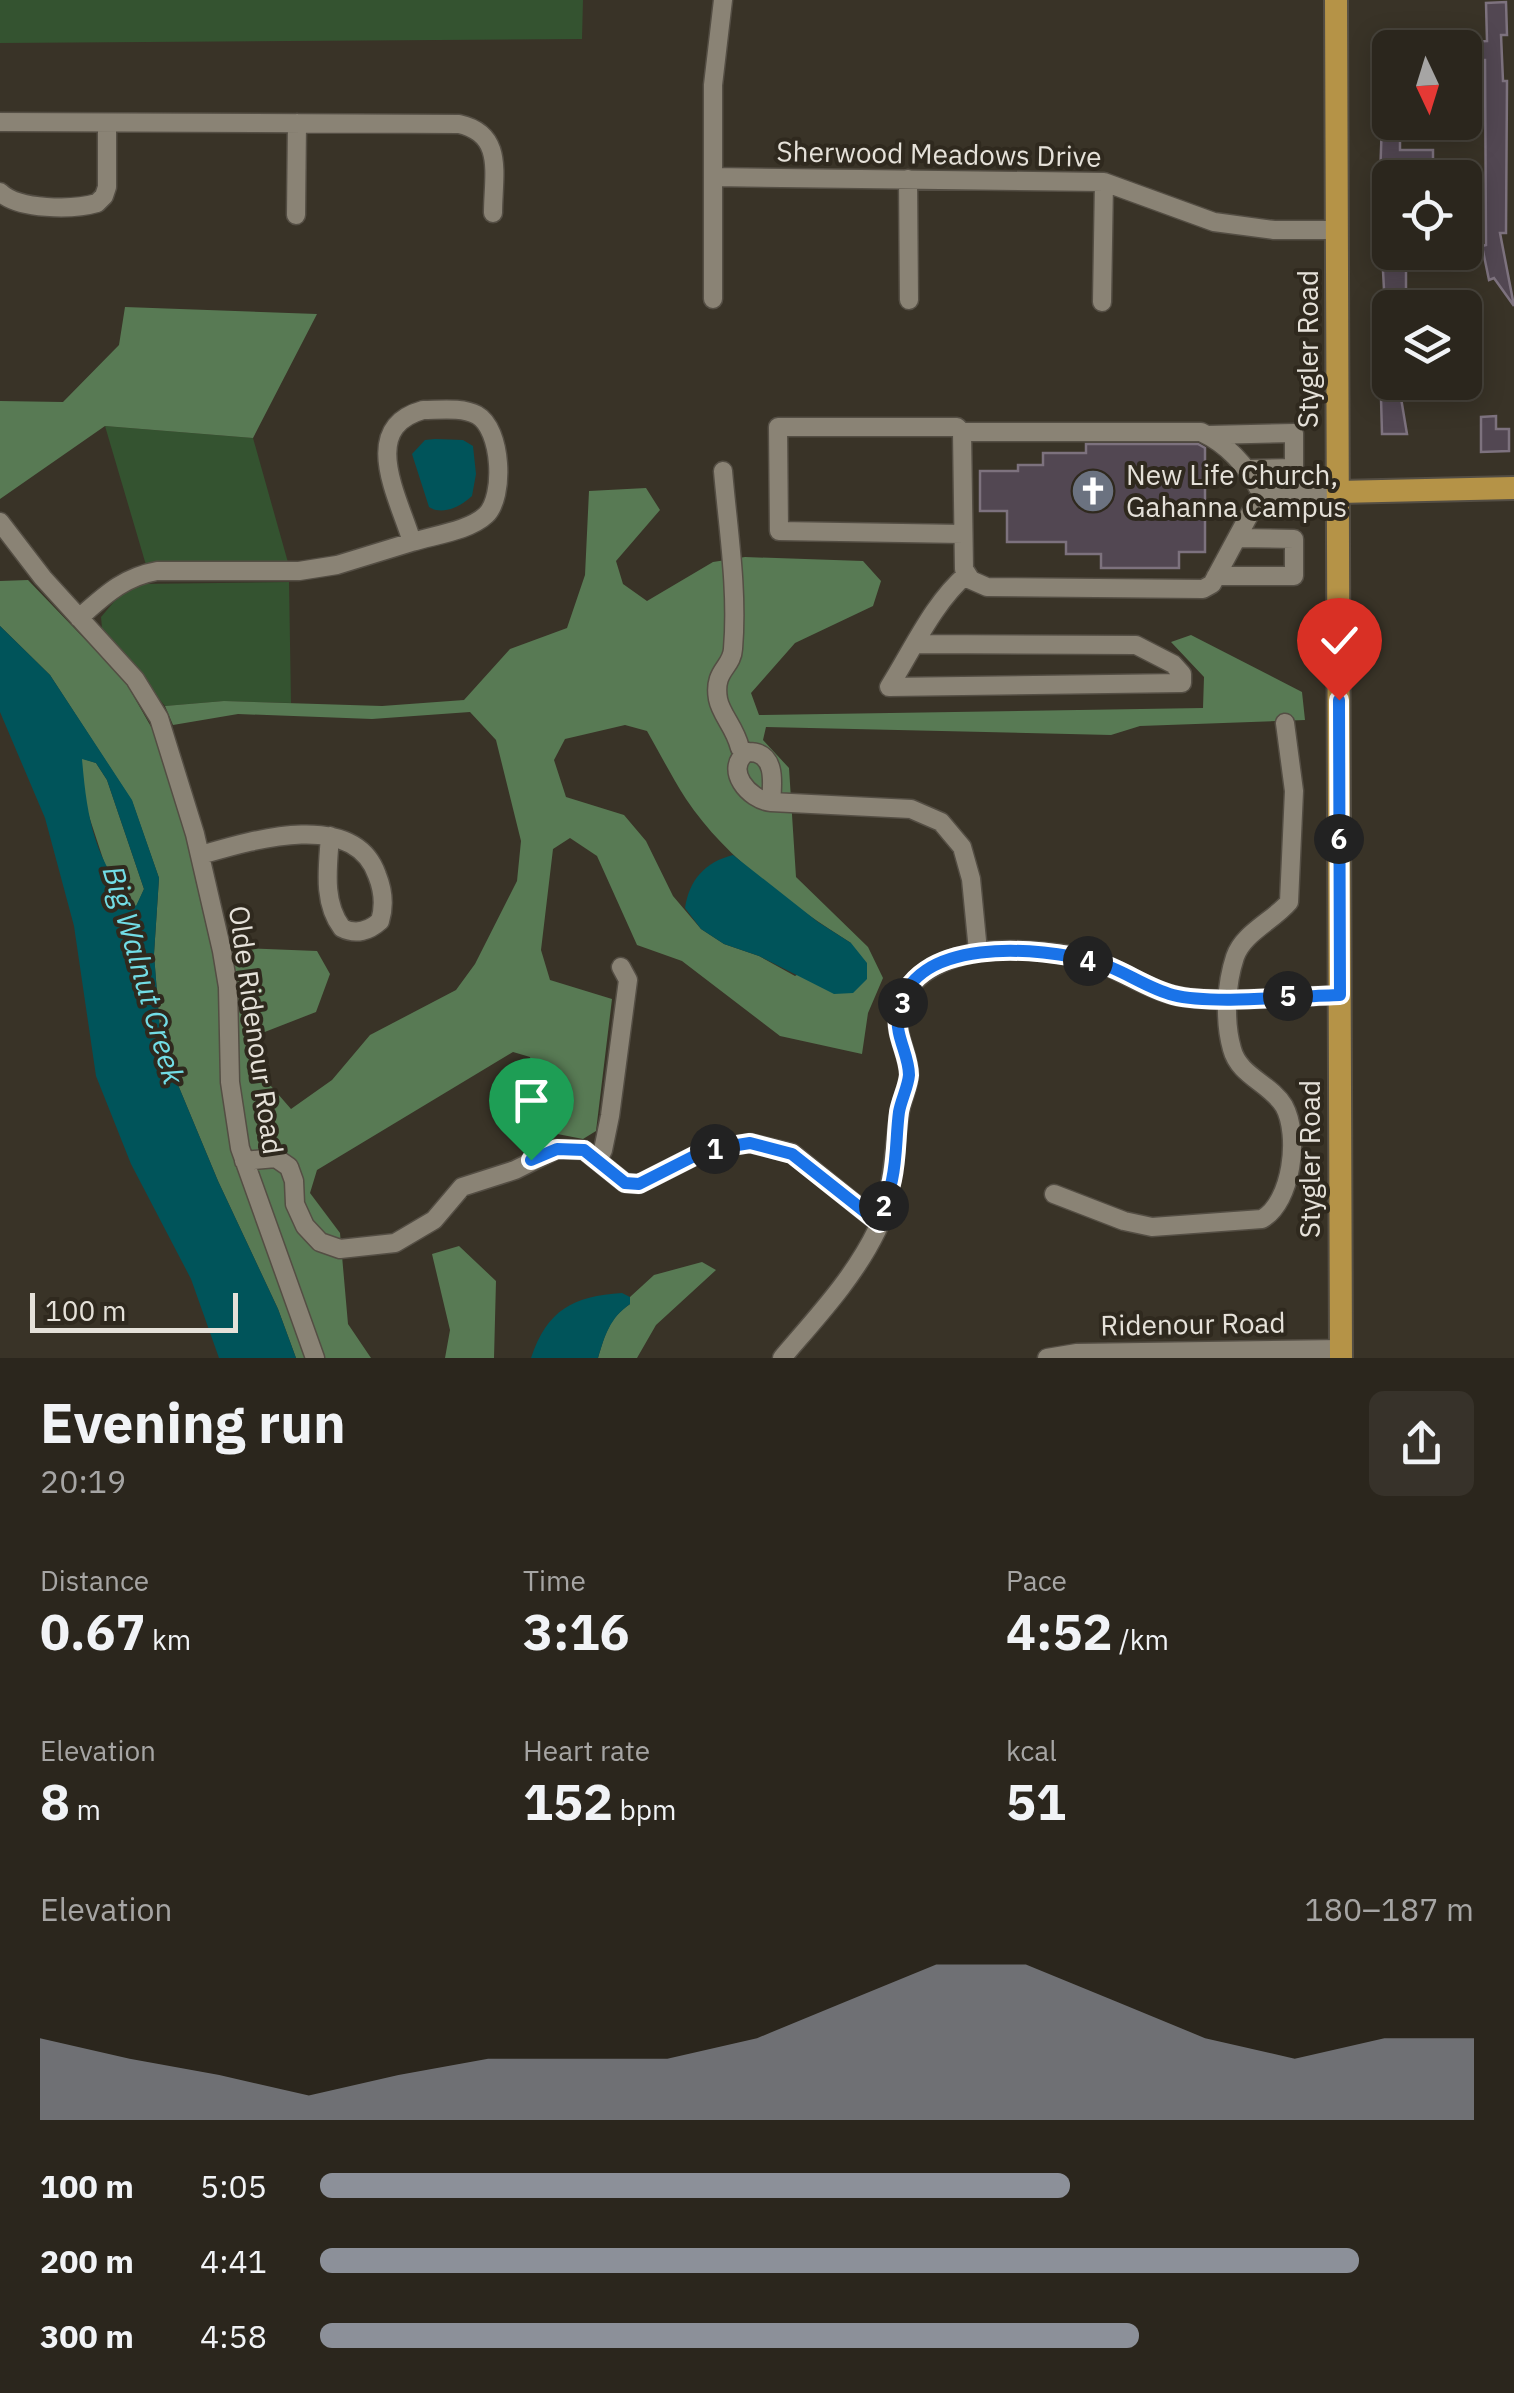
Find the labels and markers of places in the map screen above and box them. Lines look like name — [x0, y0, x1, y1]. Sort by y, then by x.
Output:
place label: New Life Church, Gahanna Campus — [1126, 456, 1347, 525]
church icon: New Life Church, Gahanna Campus — [1070, 468, 1116, 514]
pin — [1297, 598, 1382, 701]
pin: 6 — [1314, 814, 1364, 864]
pin: 4 — [1063, 936, 1113, 986]
pin: 5 — [1263, 971, 1313, 1021]
pin: 3 — [878, 978, 928, 1028]
pin — [489, 1058, 574, 1161]
pin: 1 — [690, 1124, 740, 1174]
pin: 2 — [859, 1181, 909, 1231]

